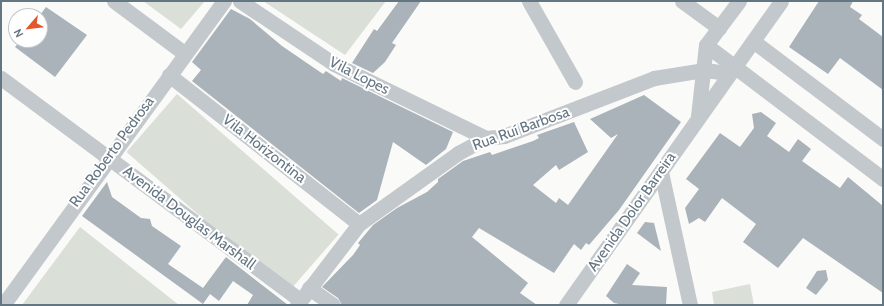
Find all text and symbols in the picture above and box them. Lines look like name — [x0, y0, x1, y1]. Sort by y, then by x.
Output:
north arrow — [8, 8, 48, 48]
text: N — [10, 26, 26, 40]
street label: Vila Lopes — [326, 53, 392, 99]
street label: Rua Roberto Pedrosa — [66, 93, 158, 211]
street label: Rua Ruí Barbosa — [470, 103, 572, 155]
street label: Vila Horizontina — [219, 111, 309, 187]
street label: Avenida Dolor Barreira — [584, 149, 680, 275]
street label: Avenida Douglas Marshall — [119, 162, 259, 274]

